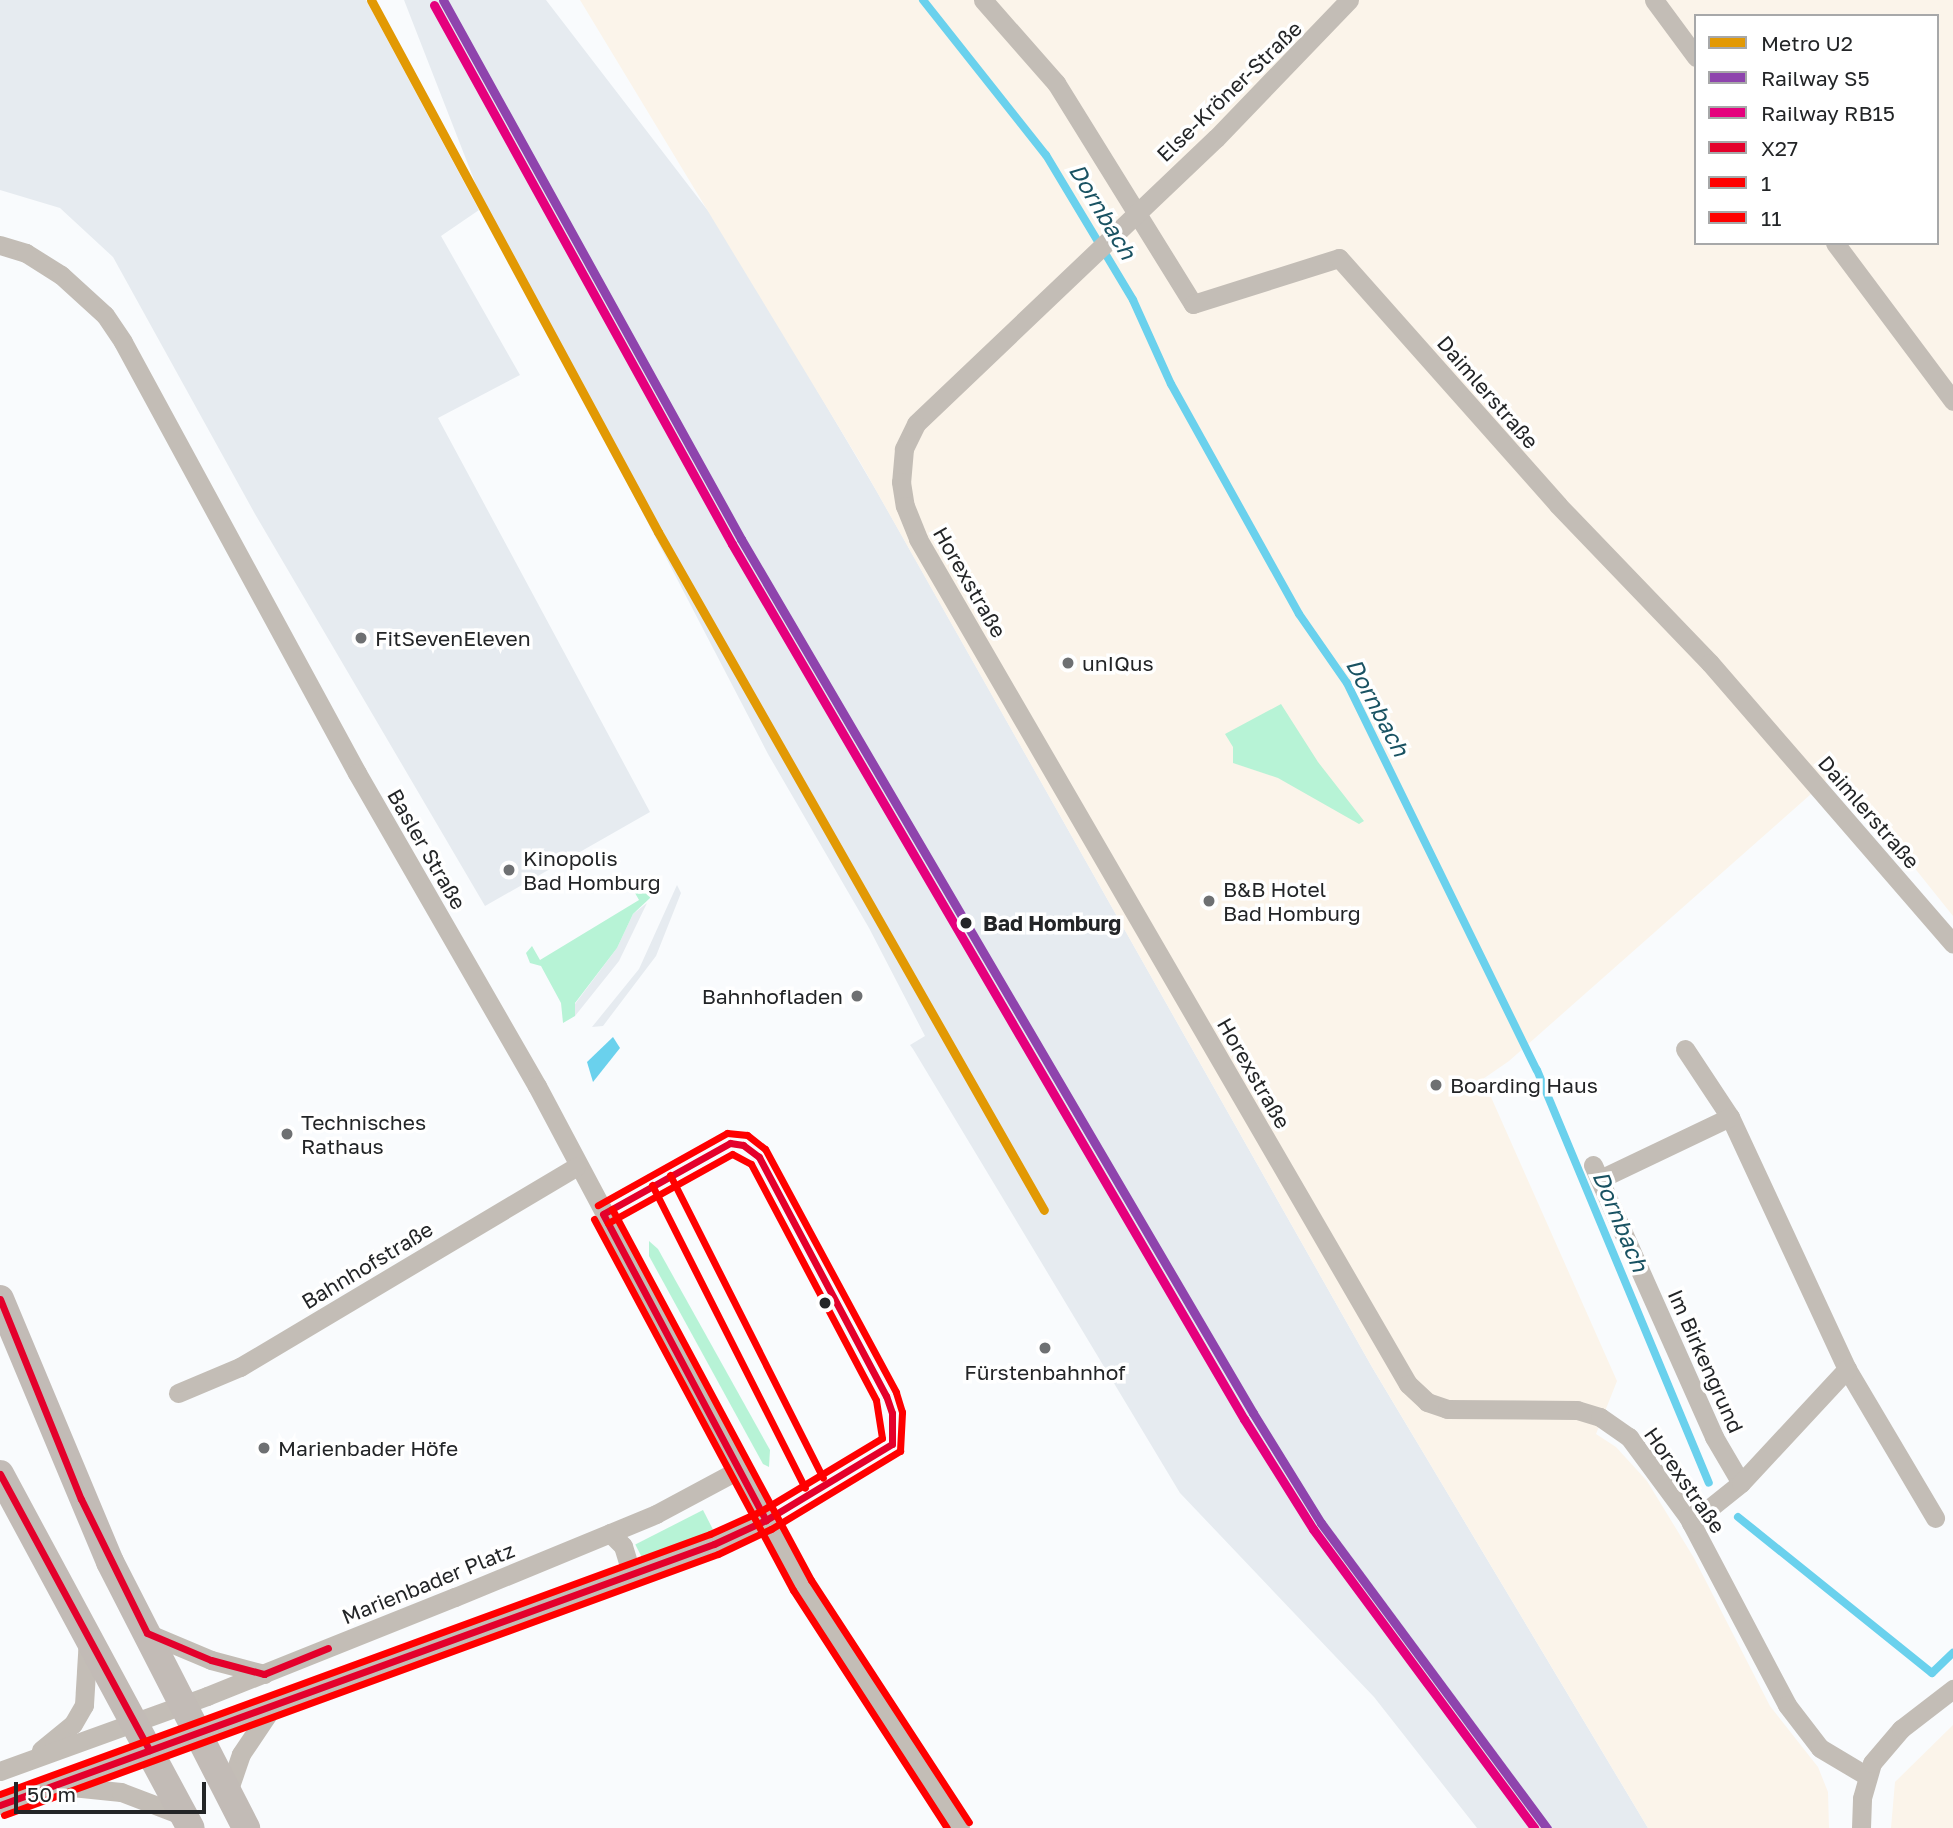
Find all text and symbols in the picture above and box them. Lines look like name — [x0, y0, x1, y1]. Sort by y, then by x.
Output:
legend — [1694, 14, 1939, 245]
street label: Else-Kröner-Straße — [1151, 15, 1307, 167]
text: Metro U2 — [1761, 30, 1853, 56]
text: Railway S5 — [1761, 65, 1870, 91]
text: Railway RB15 — [1761, 100, 1895, 126]
text: X27 — [1761, 135, 1798, 161]
water label: Dornbach — [1064, 158, 1142, 264]
text: 1 — [1761, 170, 1771, 196]
text: 11 — [1761, 205, 1781, 231]
street label: Daimlerstraße — [1432, 330, 1544, 454]
street label: Horexstraße — [928, 522, 1012, 642]
place label: FitSevenEleven — [375, 625, 531, 651]
marker: FitSevenEleven — [353, 630, 369, 646]
place label: unIQus — [1082, 650, 1154, 676]
water label: Dornbach — [1341, 653, 1415, 761]
marker: unIQus — [1060, 655, 1076, 671]
street label: Daimlerstraße — [1813, 750, 1925, 874]
street label: Basler Straße — [382, 784, 472, 914]
place label: Kinopolis Bad Homburg — [523, 845, 661, 895]
marker: Kinopolis Bad Homburg — [501, 862, 517, 878]
place label: B&B Hotel Bad Homburg — [1223, 876, 1361, 926]
marker: B&B Hotel Bad Homburg — [1201, 893, 1217, 909]
place label: Bad Homburg — [983, 910, 1121, 936]
marker: Bad Homburg — [955, 912, 977, 934]
place label: Bahnhofladen — [702, 983, 843, 1009]
marker: Bahnhofladen — [849, 988, 865, 1004]
street label: Horexstraße — [1212, 1013, 1296, 1133]
place label: Boarding Haus — [1450, 1072, 1598, 1098]
marker: Boarding Haus — [1428, 1077, 1444, 1093]
place label: Technisches Rathaus — [301, 1109, 426, 1159]
marker: Technisches Rathaus — [279, 1126, 295, 1142]
water label: Dornbach — [1587, 1166, 1655, 1276]
street label: Bahnhofstraße — [297, 1216, 437, 1314]
street label: Im Birkengrund — [1663, 1285, 1749, 1437]
unlabelled marker — [818, 1296, 832, 1310]
marker: Fürstenbahnhof — [1037, 1340, 1053, 1356]
place label: Fürstenbahnhof — [964, 1359, 1126, 1385]
street label: Horexstraße — [1639, 1422, 1731, 1538]
place label: Marienbader Höfe — [278, 1435, 458, 1461]
marker: Marienbader Höfe — [256, 1440, 272, 1456]
street label: Marienbader Platz — [338, 1537, 518, 1629]
scale bar — [18, 1769, 210, 1813]
text: 50 m — [27, 1781, 76, 1807]

